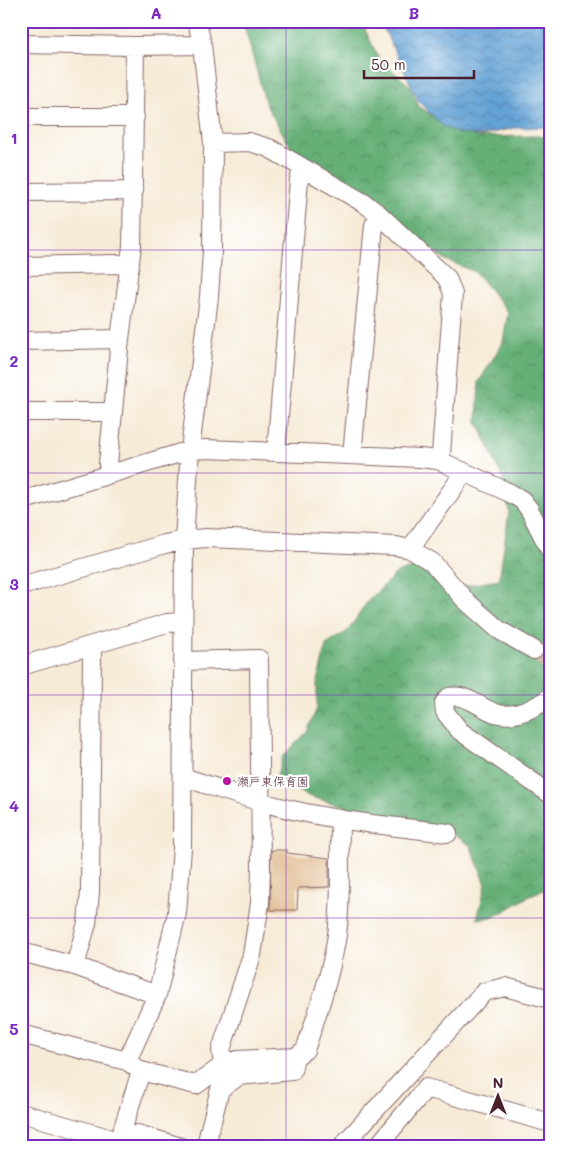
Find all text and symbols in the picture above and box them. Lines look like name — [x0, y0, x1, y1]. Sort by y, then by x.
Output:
text: A — [150, 2, 162, 23]
text: B — [409, 2, 419, 23]
scale bar — [364, 48, 474, 80]
text: 50 m — [371, 54, 406, 74]
text: 1 — [10, 127, 18, 148]
text: 2 — [10, 350, 19, 371]
text: 3 — [9, 573, 19, 594]
place label: 瀬戸東保育園 — [237, 773, 309, 789]
marker: 瀬戸東保育園 — [221, 775, 233, 787]
text: 4 — [9, 795, 19, 816]
text: 5 — [9, 1018, 19, 1039]
north arrow — [474, 1070, 524, 1120]
text: N — [493, 1073, 503, 1092]

